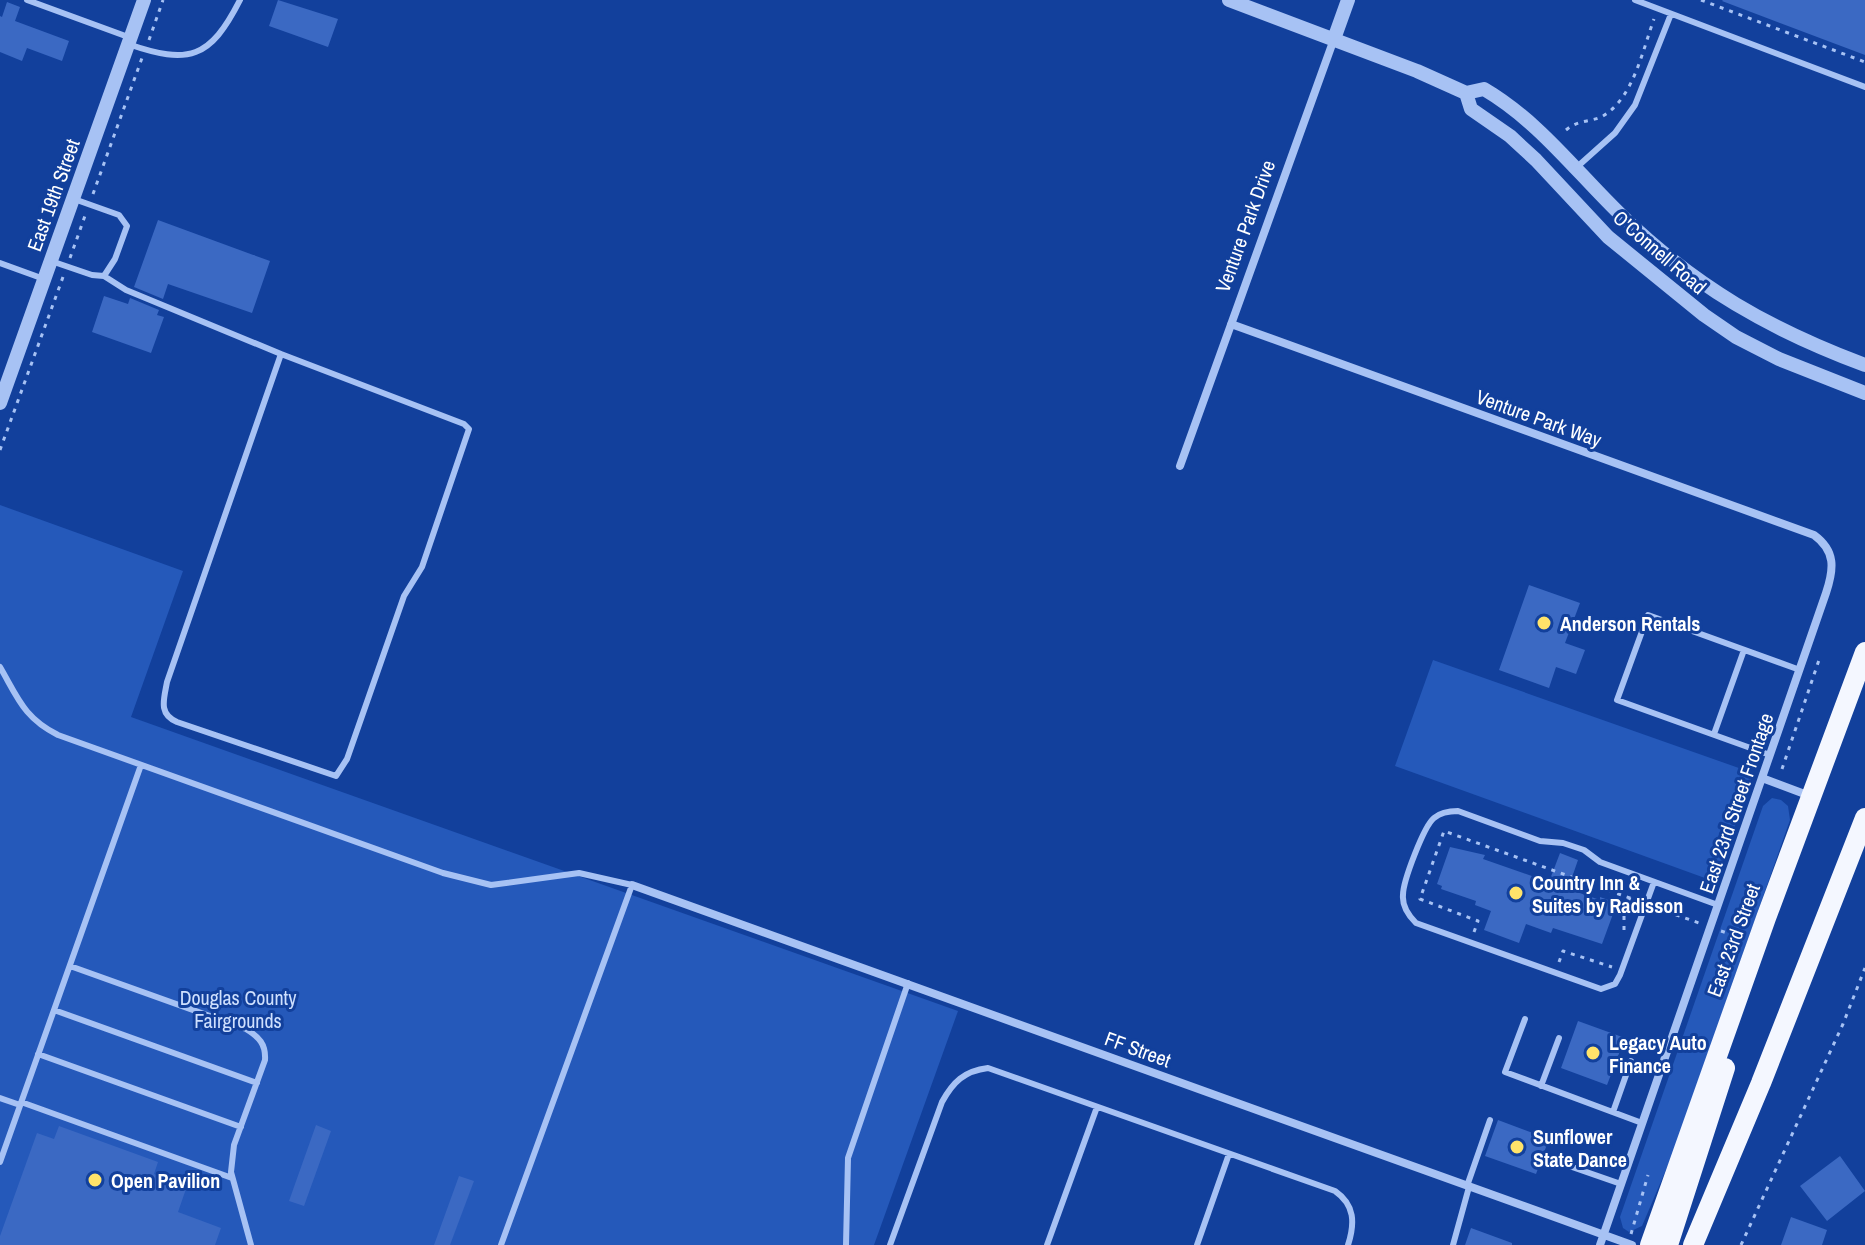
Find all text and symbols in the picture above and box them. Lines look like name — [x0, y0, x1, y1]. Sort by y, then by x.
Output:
street label: East 19th Street — [20, 135, 86, 255]
street label: Venture Park Drive — [1209, 156, 1281, 296]
street label: O'Connell Road — [1608, 204, 1712, 300]
street label: Venture Park Way — [1473, 383, 1606, 453]
place label: Anderson Rentals — [1560, 610, 1700, 637]
marker: Anderson Rentals — [1535, 614, 1553, 632]
street label: East 23rd Street Frontage — [1693, 709, 1779, 897]
place label: Country Inn & Suites by Radisson — [1532, 869, 1683, 919]
street label: East 23rd Street — [1700, 879, 1766, 1000]
marker: Country Inn & Suites by Radisson — [1507, 884, 1525, 902]
park label: Douglas County Fairgrounds — [180, 984, 297, 1034]
street label: FF Street — [1101, 1025, 1175, 1074]
place label: Legacy Auto Finance — [1609, 1029, 1707, 1079]
marker: Legacy Auto Finance — [1584, 1044, 1602, 1062]
place label: Sunflower State Dance — [1533, 1123, 1627, 1173]
marker: Sunflower State Dance — [1508, 1138, 1526, 1156]
place label: Open Pavilion — [111, 1167, 220, 1194]
marker: Open Pavilion — [86, 1171, 104, 1189]

